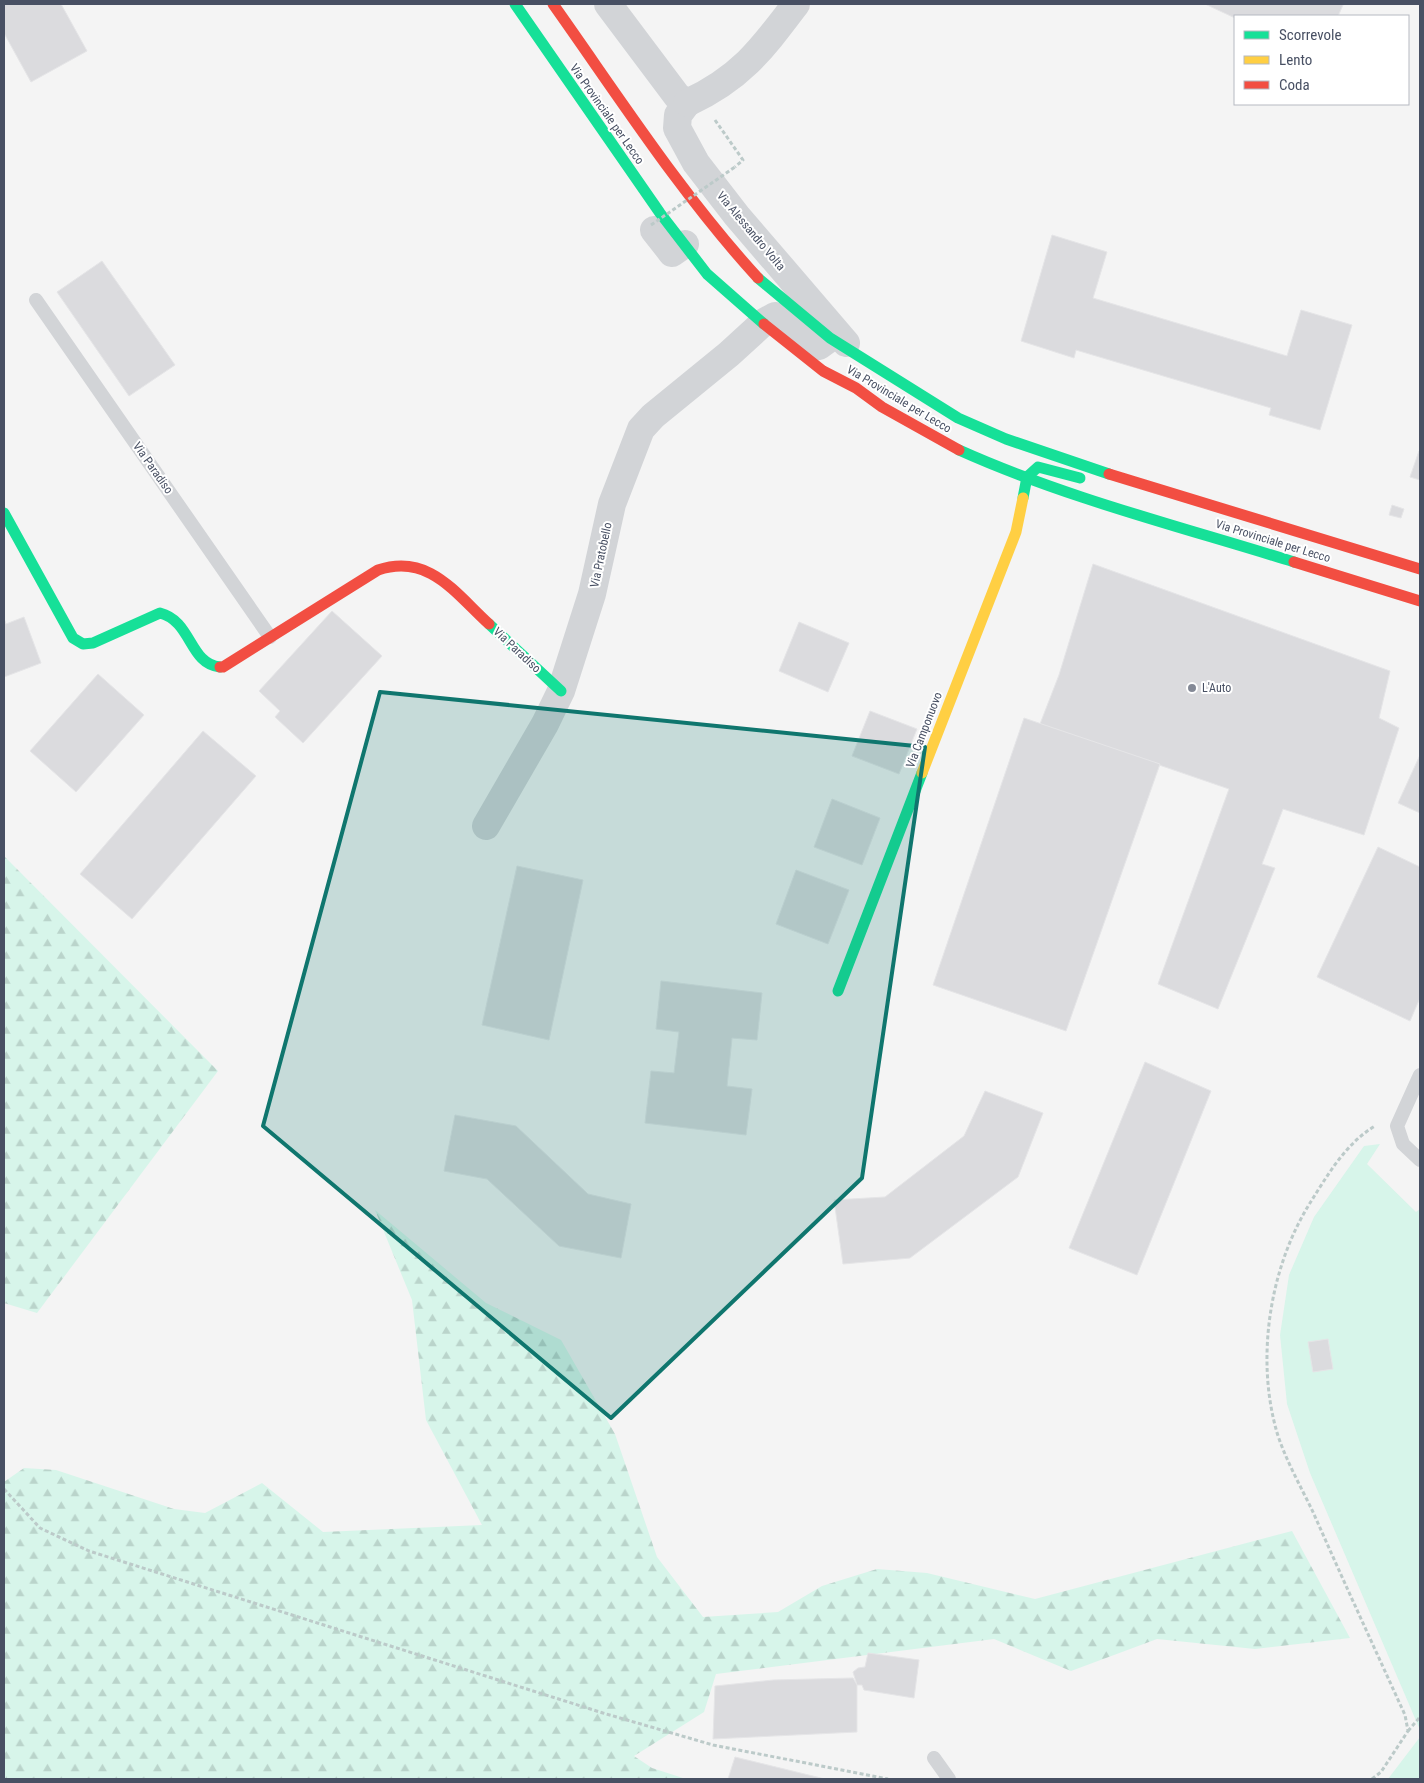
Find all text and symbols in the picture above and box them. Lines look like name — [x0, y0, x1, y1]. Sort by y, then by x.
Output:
legend — [1234, 15, 1409, 105]
text: Scorrevole — [1279, 26, 1341, 44]
text: Lento — [1279, 51, 1312, 69]
street label: Via Provinciale per Lecco — [567, 61, 647, 167]
text: Coda — [1279, 76, 1310, 94]
street label: Via Alessandro Volta — [714, 189, 788, 273]
street label: Via Provinciale per Lecco — [844, 362, 954, 436]
street label: Via Paradiso — [130, 440, 176, 496]
street label: Via Provinciale per Lecco — [1214, 517, 1332, 565]
street label: Via Pratobello — [587, 521, 615, 589]
street label: Via Paradiso — [490, 625, 544, 675]
place label: L'Auto — [1202, 681, 1231, 695]
marker: L'Auto — [1186, 682, 1198, 694]
street label: Via Camponuovo — [903, 690, 945, 770]

